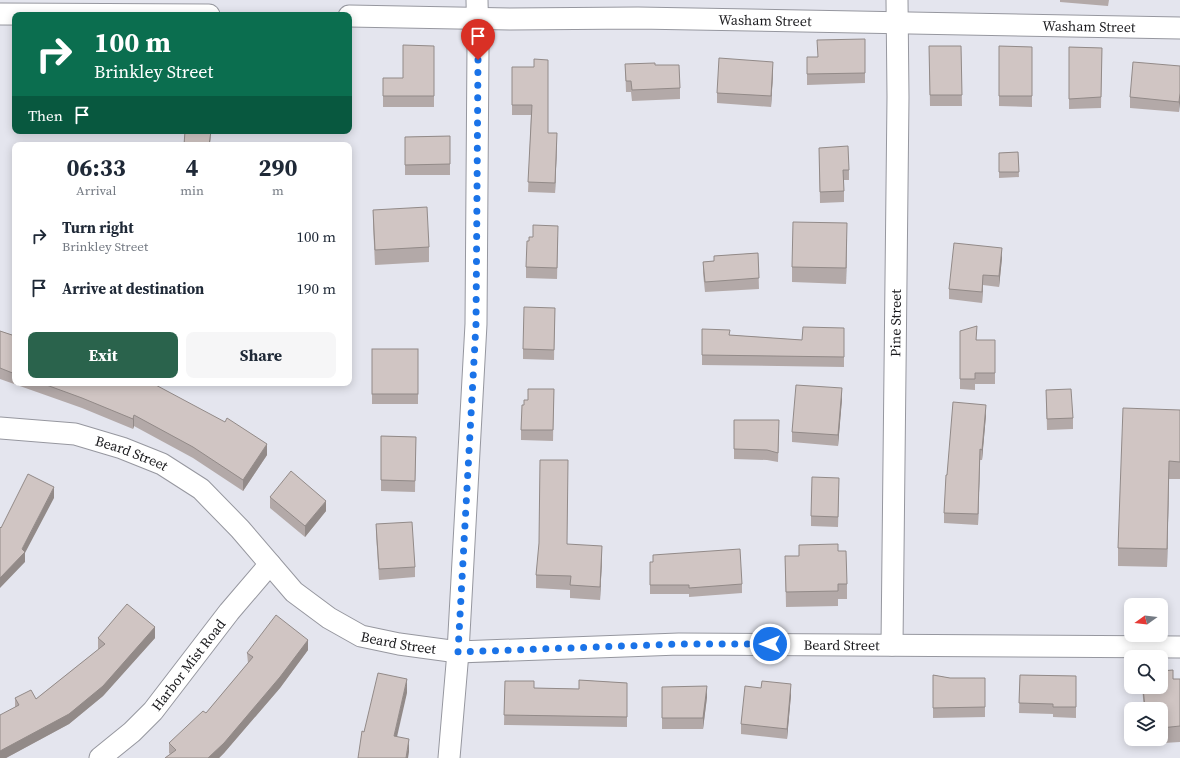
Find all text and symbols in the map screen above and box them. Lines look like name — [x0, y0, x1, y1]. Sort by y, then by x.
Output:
street label: Washam Street — [718, 9, 812, 31]
street label: Washam Street — [1042, 15, 1136, 37]
pin — [461, 19, 495, 60]
text: 100 m — [94, 23, 171, 61]
icon: arrive — [467, 25, 489, 47]
icon: right — [28, 28, 80, 80]
text: Brinkley Street — [94, 59, 213, 84]
icon: arrive — [71, 104, 93, 126]
text: Then — [28, 105, 63, 126]
text: 06:33 — [67, 151, 126, 184]
text: 4 — [186, 151, 199, 184]
text: 290 — [258, 151, 297, 184]
text: Arrival — [76, 182, 116, 199]
text: min — [180, 182, 204, 199]
text: m — [272, 182, 284, 199]
text: Turn right — [62, 217, 134, 238]
icon: right — [28, 225, 50, 247]
text: 100 m — [296, 226, 336, 247]
text: Brinkley Street — [62, 238, 148, 255]
icon: arrive — [28, 277, 50, 299]
text: Arrive at destination — [62, 278, 204, 299]
text: 190 m — [296, 278, 336, 299]
street label: Pine Street — [885, 289, 906, 357]
button: Exit — [28, 332, 178, 378]
button: Share — [186, 332, 336, 378]
street label: Beard Street — [93, 431, 173, 476]
north arrow — [1124, 598, 1168, 642]
map controls — [1124, 598, 1168, 746]
street label: Harbor Mist Road — [147, 615, 230, 715]
position arrow — [749, 623, 791, 665]
street label: Beard Street — [359, 626, 438, 659]
street label: Beard Street — [804, 635, 880, 655]
button: search — [1124, 650, 1168, 694]
button: layers — [1124, 702, 1168, 746]

